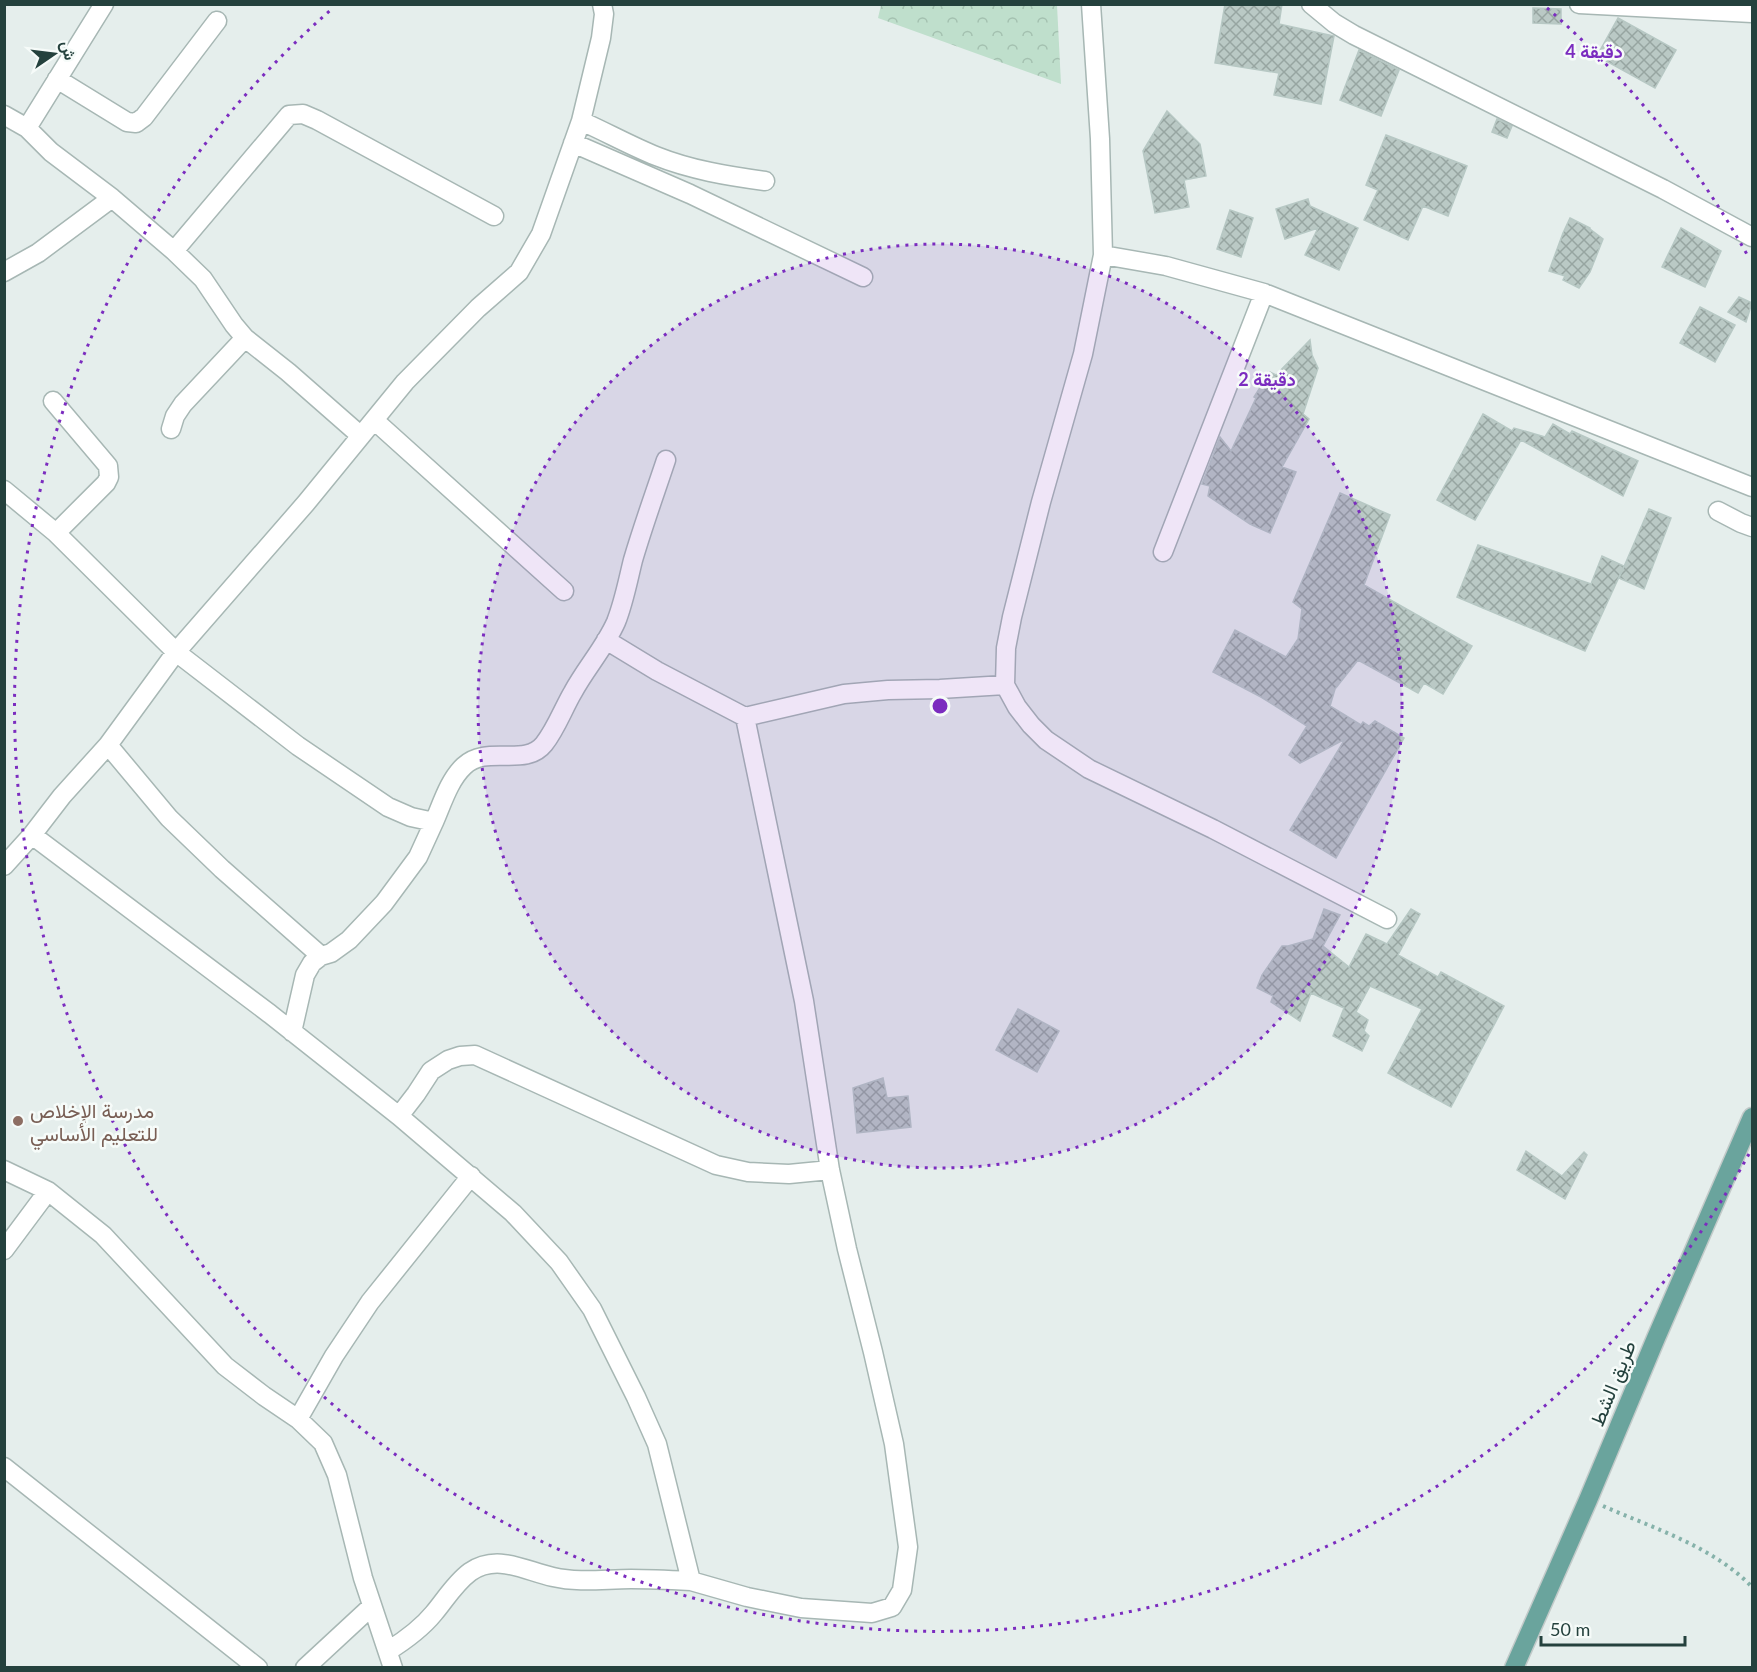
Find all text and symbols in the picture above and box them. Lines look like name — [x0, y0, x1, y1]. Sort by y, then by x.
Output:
north arrow — [24, 24, 84, 84]
text: ش — [57, 39, 81, 62]
text: 4 دقيقة — [1565, 40, 1623, 63]
text: 2 دقيقة — [1238, 368, 1296, 391]
centre of rings — [930, 696, 950, 716]
place label: مدرسة الإخلاص للتعليم الأساسي — [30, 1098, 158, 1151]
marker: مدرسة الإخلاص للتعليم الأساسي — [11, 1114, 25, 1128]
street label: طريق الشط — [1584, 1337, 1642, 1430]
scale bar — [1541, 1609, 1685, 1647]
text: 50 m — [1550, 1618, 1590, 1640]

